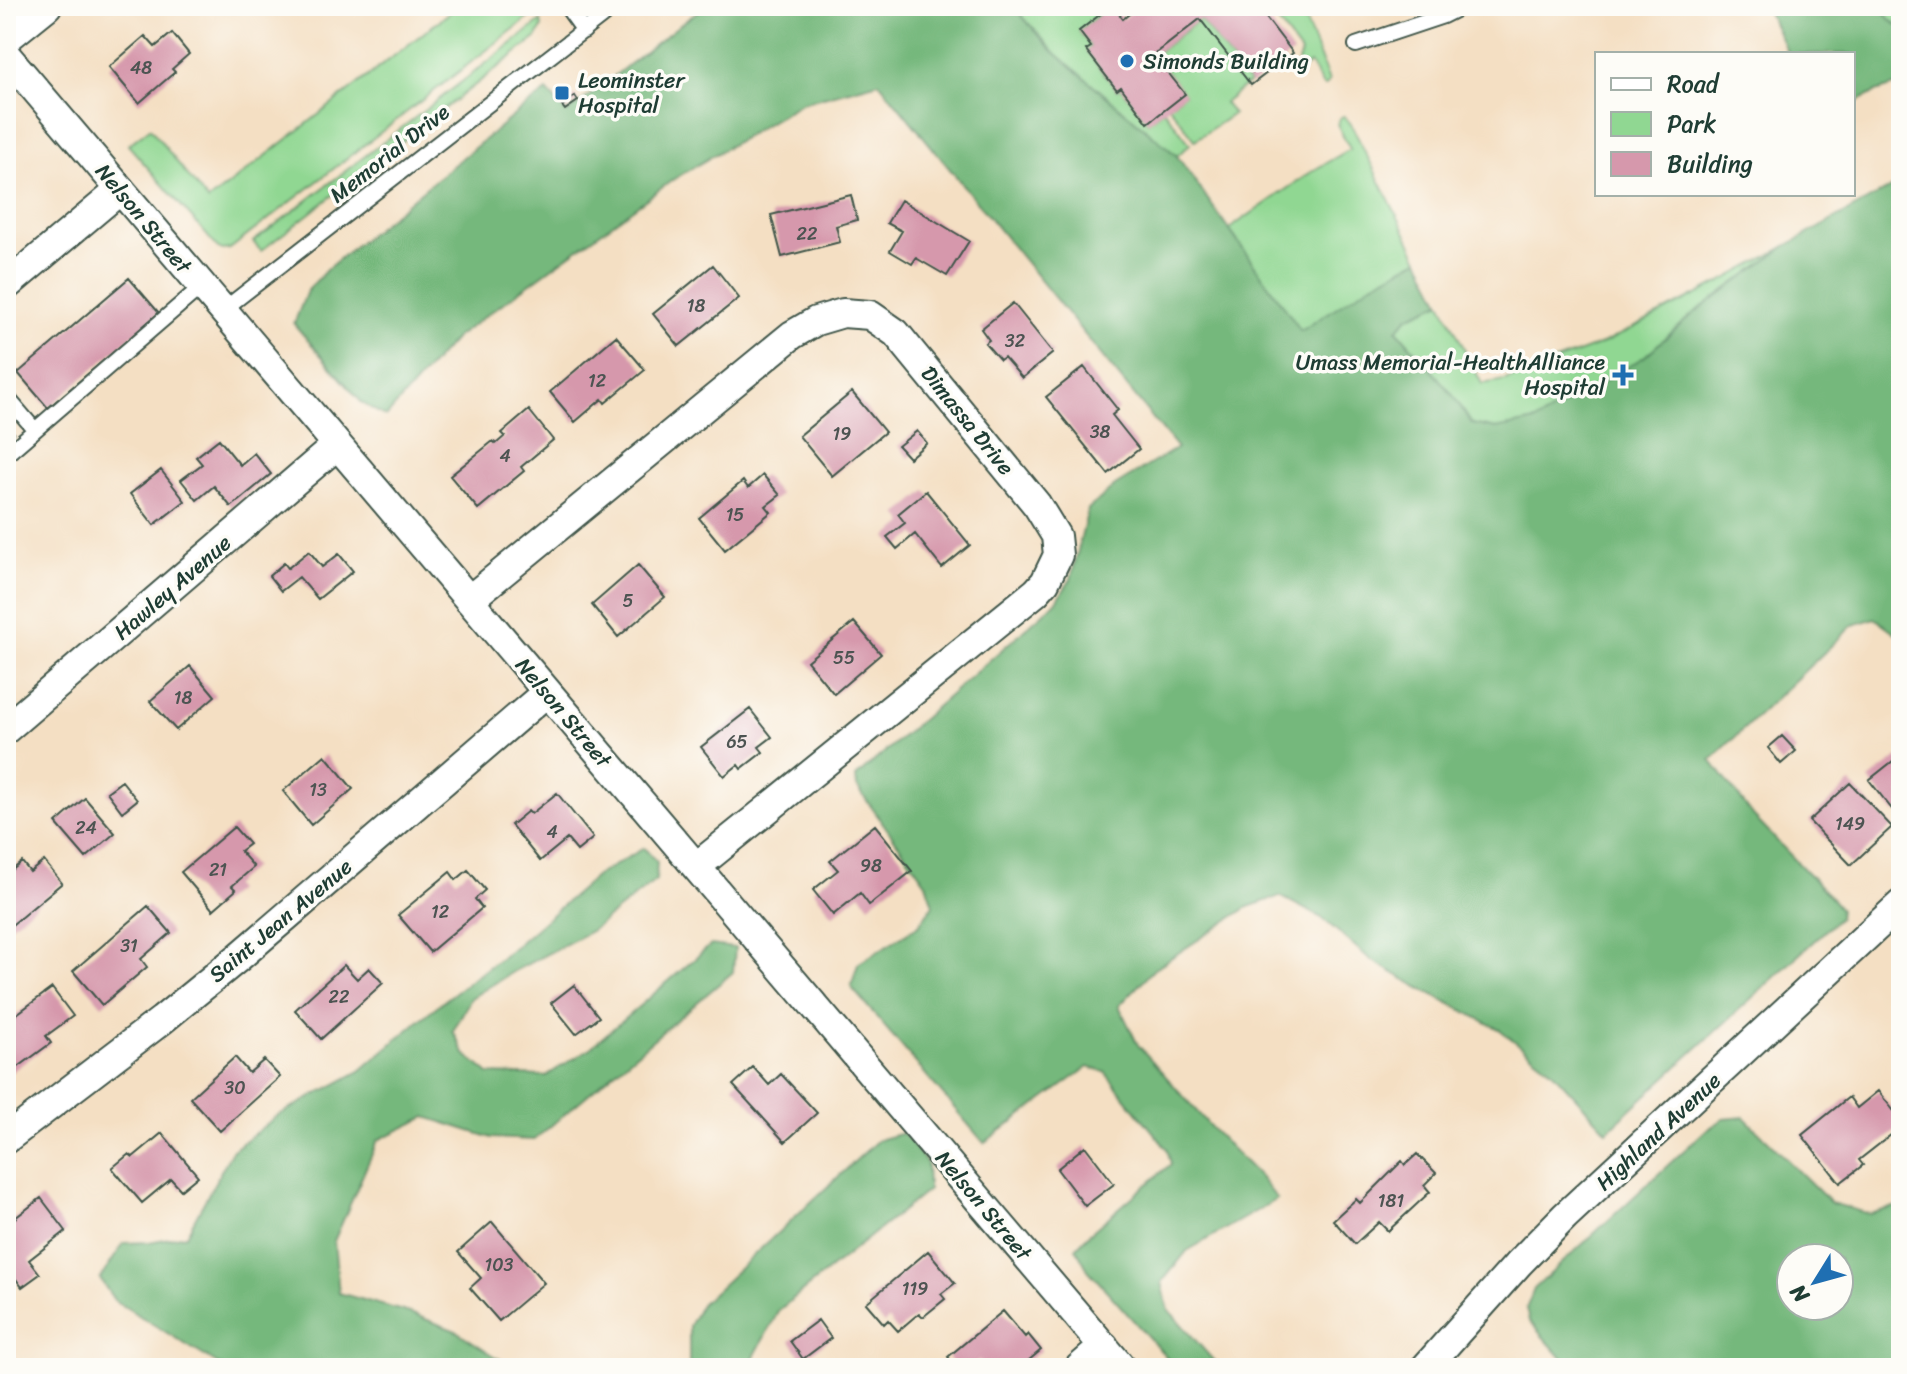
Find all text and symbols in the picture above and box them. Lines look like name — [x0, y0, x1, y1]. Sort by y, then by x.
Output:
place label: Simonds Building — [1143, 42, 1309, 81]
house number: 48 — [130, 52, 152, 84]
marker: Simonds Building — [1118, 52, 1136, 70]
legend — [1595, 52, 1855, 196]
place label: Leominster Hospital — [578, 61, 686, 125]
text: Road — [1667, 63, 1721, 105]
marker: Leominster Hospital — [553, 84, 571, 102]
street label: Memorial Drive — [320, 93, 459, 213]
text: Park — [1667, 103, 1716, 145]
text: Building — [1667, 143, 1753, 185]
street label: Nelson Street — [85, 154, 203, 283]
house number: 22 — [797, 218, 817, 250]
house number: 18 — [687, 290, 705, 322]
house number: 32 — [1005, 325, 1025, 357]
place label: Umass Memorial-HealthAlliance Hospital — [1296, 343, 1606, 407]
street label: Dimassa Drive — [911, 356, 1025, 484]
marker: Umass Memorial-HealthAlliance Hospital — [1612, 364, 1634, 386]
house number: 12 — [588, 365, 606, 397]
house number: 38 — [1090, 416, 1111, 448]
house number: 19 — [833, 418, 851, 450]
house number: 4 — [499, 440, 511, 472]
house number: 15 — [726, 499, 744, 531]
street label: Hawley Avenue — [104, 525, 240, 650]
house number: 5 — [623, 585, 634, 617]
house number: 55 — [833, 642, 855, 674]
street label: Nelson Street — [505, 648, 623, 777]
house number: 18 — [174, 682, 192, 714]
house number: 65 — [726, 726, 748, 758]
house number: 13 — [309, 774, 327, 806]
house number: 149 — [1835, 808, 1865, 840]
house number: 24 — [75, 812, 97, 844]
house number: 4 — [546, 816, 558, 848]
street label: Saint Jean Avenue — [199, 848, 361, 993]
house number: 98 — [860, 850, 882, 882]
house number: 21 — [209, 854, 227, 886]
house number: 12 — [431, 896, 449, 928]
house number: 31 — [120, 930, 138, 962]
house number: 22 — [329, 981, 349, 1013]
street label: Highland Avenue — [1586, 1062, 1731, 1201]
house number: 30 — [224, 1072, 246, 1104]
street label: Nelson Street — [925, 1141, 1043, 1270]
house number: 181 — [1378, 1185, 1404, 1217]
north arrow — [1775, 1242, 1855, 1322]
house number: 103 — [485, 1249, 514, 1281]
house number: 119 — [902, 1273, 928, 1305]
text: N — [1779, 1275, 1820, 1312]

